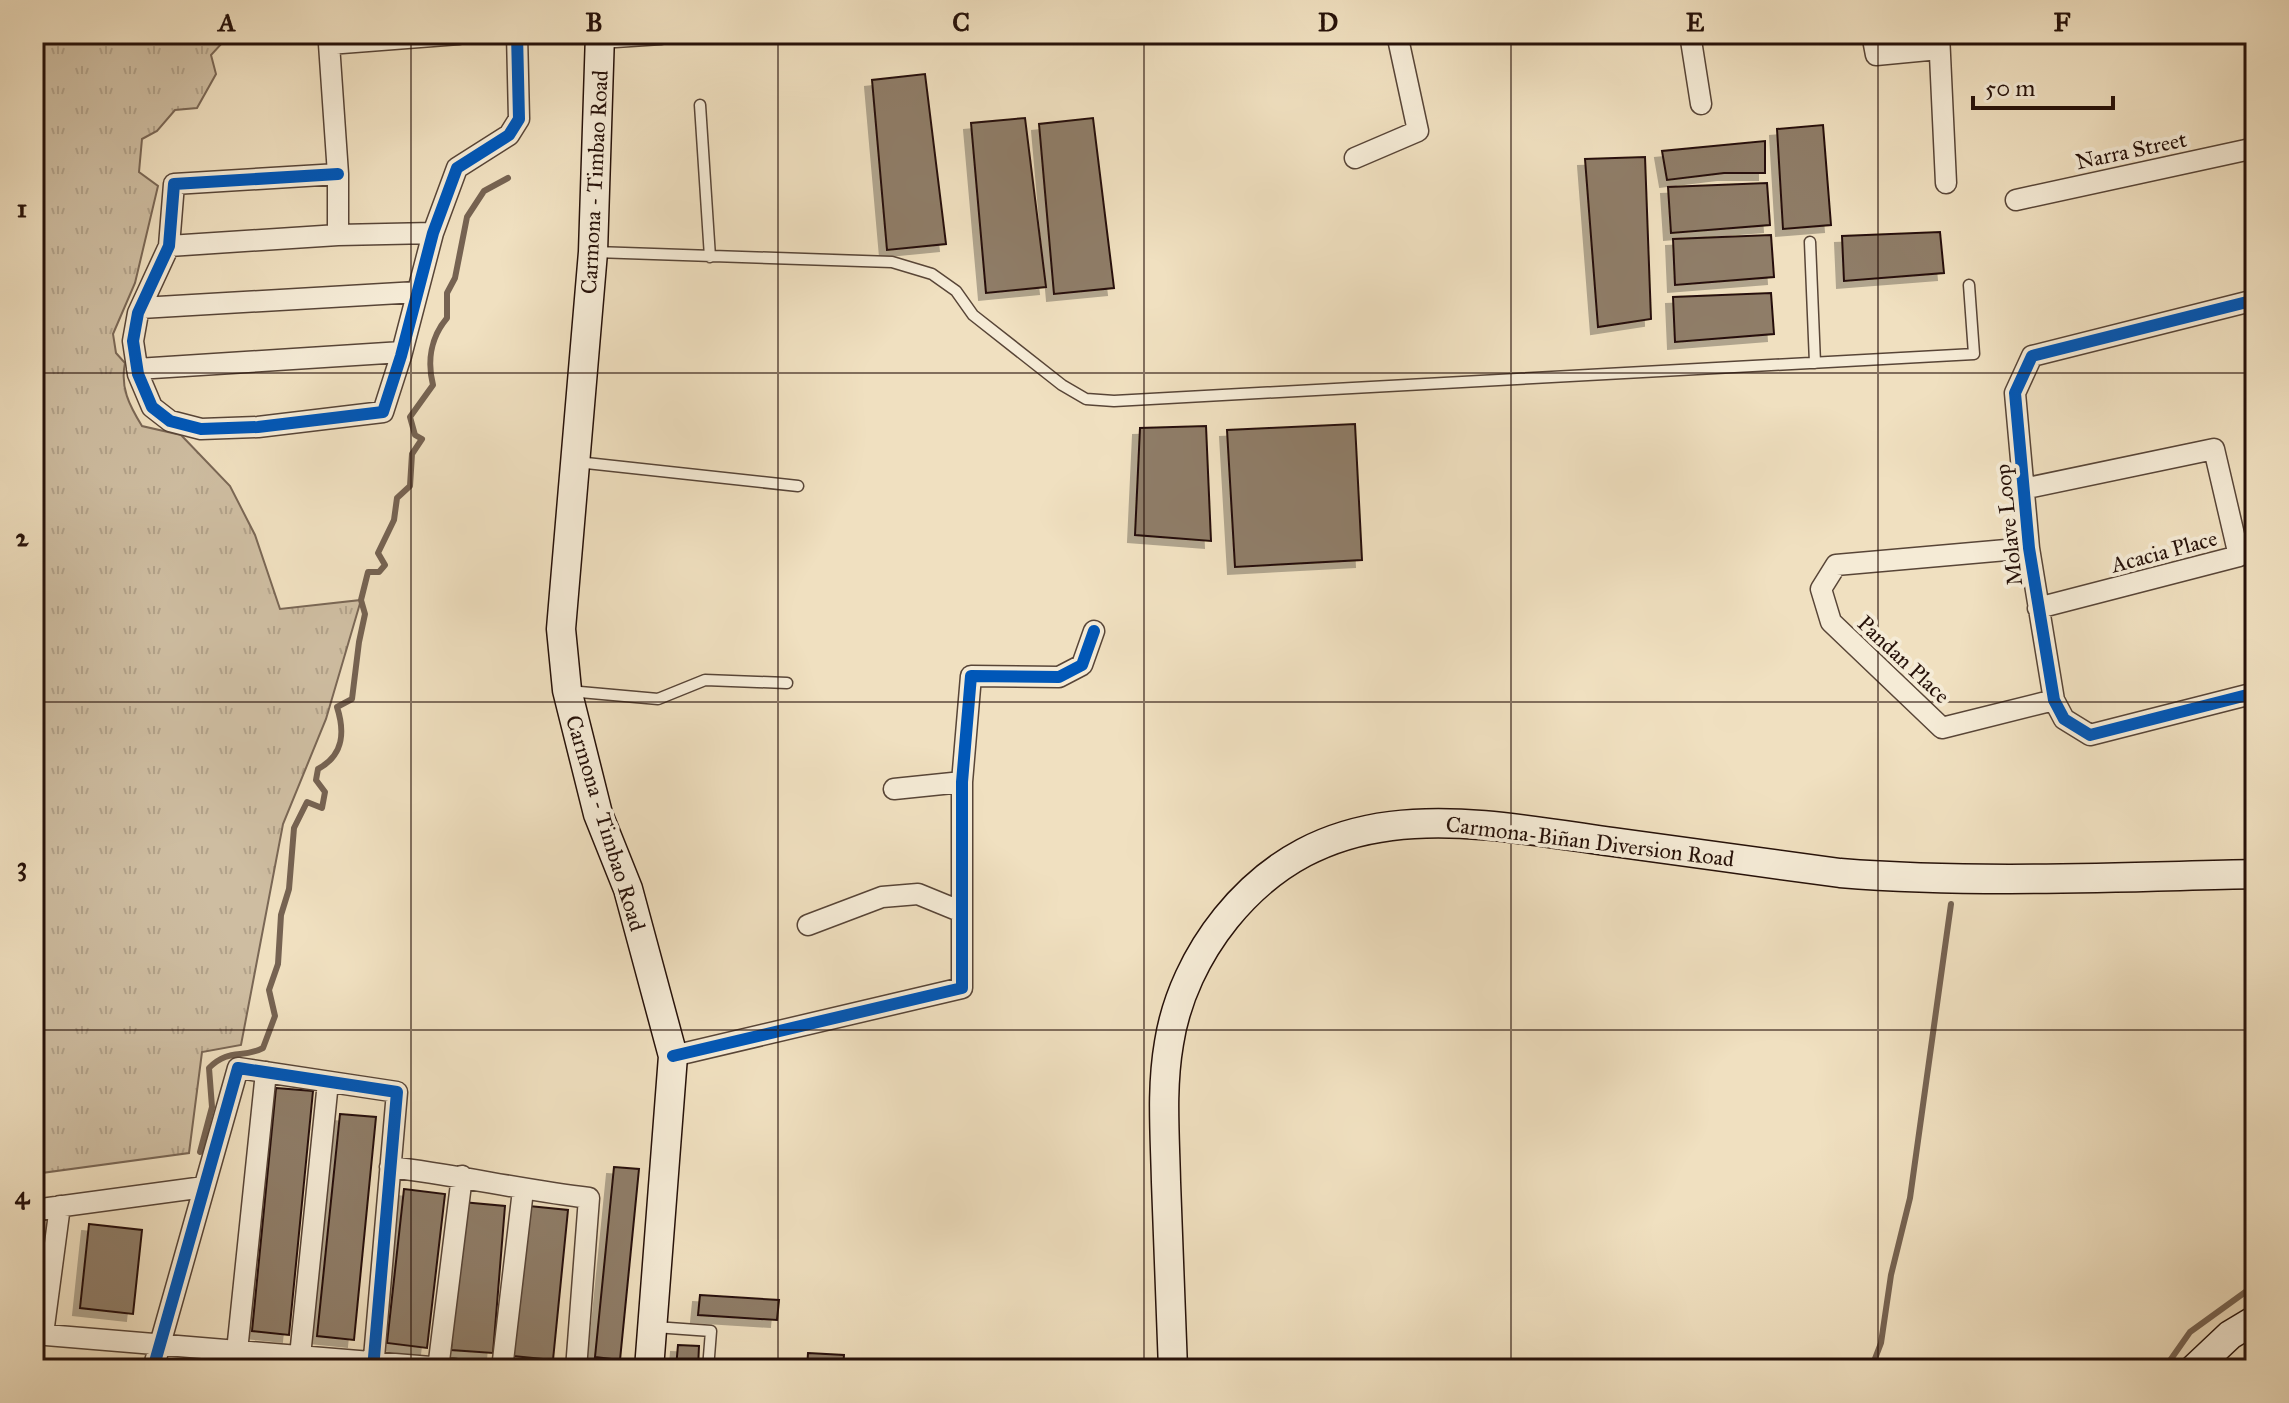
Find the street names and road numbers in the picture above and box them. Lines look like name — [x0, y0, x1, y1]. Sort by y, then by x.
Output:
street label: Carmona - Timbao Road — [575, 69, 614, 295]
street label: Narra Street — [2073, 126, 2189, 175]
street label: Molave Loop — [1989, 463, 2028, 587]
street label: Acacia Place — [2107, 524, 2220, 579]
street label: Pandan Place — [1852, 610, 1956, 709]
street label: Carmona - Timbao Road — [560, 712, 651, 934]
street label: Carmona-Biñan Diversion Road — [1444, 810, 1736, 873]

